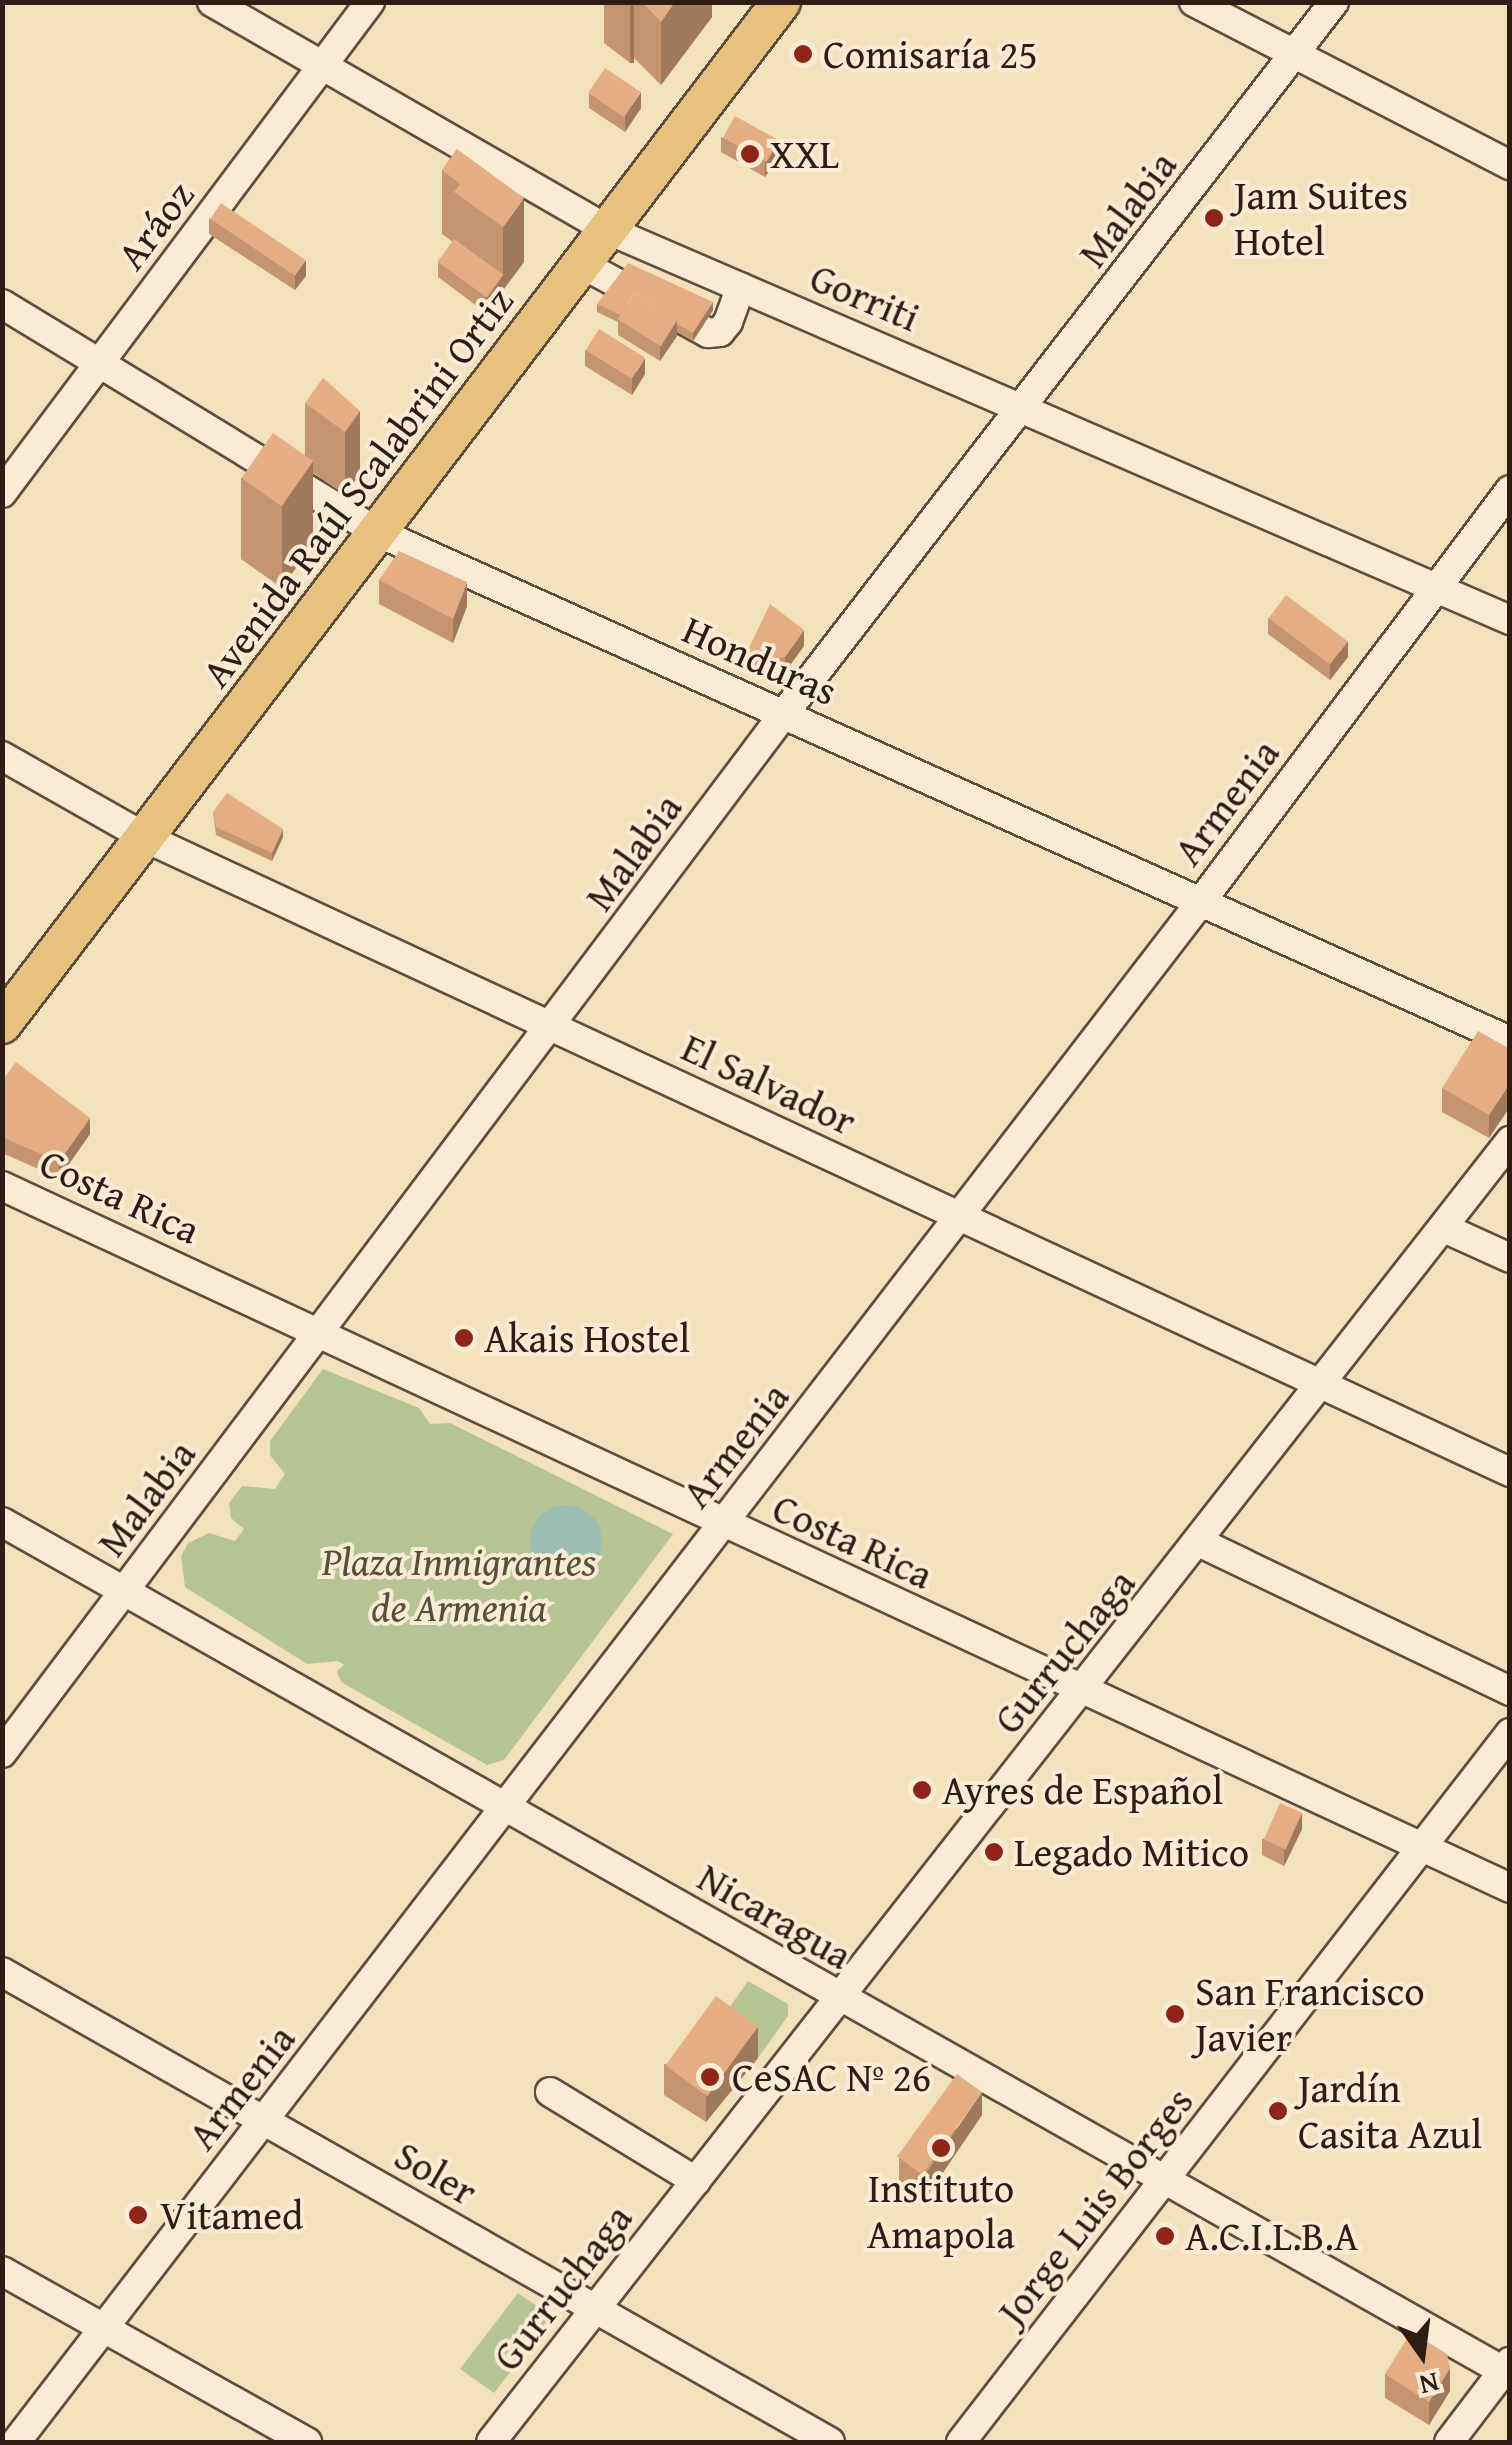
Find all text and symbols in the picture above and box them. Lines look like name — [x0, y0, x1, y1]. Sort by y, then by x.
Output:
place label: Comisaría 25 — [823, 30, 1038, 78]
marker: Comisaría 25 — [792, 43, 814, 65]
place label: XXL — [770, 130, 839, 178]
street label: Malabia — [1068, 142, 1186, 276]
marker: XXL — [739, 143, 761, 165]
place label: Jam Suites Hotel — [1234, 171, 1408, 265]
street label: Aráoz — [106, 172, 204, 278]
marker: Jam Suites Hotel — [1203, 207, 1225, 229]
street label: Gorriti — [803, 253, 927, 341]
street label: Avenida Raúl Scalabrini Ortiz — [191, 278, 523, 696]
street label: Honduras — [676, 605, 844, 715]
street label: Armenia — [1163, 730, 1289, 874]
street label: Malabia — [575, 784, 691, 920]
street label: El Salvador — [674, 1023, 864, 1145]
street label: Costa Rica — [32, 1138, 208, 1254]
place label: Akais Hostel — [484, 1314, 690, 1362]
marker: Akais Hostel — [453, 1327, 475, 1349]
street label: Armenia — [672, 1373, 798, 1517]
street label: Malabia — [87, 1431, 205, 1565]
street label: Costa Rica — [765, 1483, 941, 1599]
park label: Plaza Inmigrantes de Armenia — [322, 1537, 596, 1631]
street label: Gurruchaga — [983, 1559, 1145, 1743]
place label: Ayres de Español — [942, 1766, 1223, 1814]
marker: Ayres de Español — [911, 1779, 933, 1801]
place label: Legado Mitico — [1014, 1828, 1249, 1876]
marker: Legado Mitico — [983, 1841, 1005, 1863]
street label: Nicaragua — [690, 1853, 860, 1979]
place label: San Francisco Javier — [1195, 1967, 1425, 2061]
marker: San Francisco Javier — [1164, 2003, 1186, 2025]
street label: Armenia — [178, 2015, 304, 2159]
place label: CeSAC Nº 26 — [732, 2053, 931, 2101]
marker: CeSAC Nº 26 — [697, 2064, 723, 2090]
place label: Jardín Casita Azul — [1298, 2064, 1482, 2158]
street label: Jorge Luis Borges — [987, 2078, 1203, 2334]
marker: Jardín Casita Azul — [1267, 2100, 1289, 2122]
street label: Soler — [387, 2131, 485, 2215]
marker: Instituto Amapola — [930, 2137, 952, 2159]
place label: Instituto Amapola — [867, 2164, 1015, 2258]
place label: Vitamed — [160, 2191, 303, 2239]
street label: Gurruchaga — [482, 2195, 642, 2379]
marker: Vitamed — [125, 2202, 151, 2228]
place label: A.C.I.L.B.A — [1185, 2212, 1358, 2260]
marker: A.C.I.L.B.A — [1154, 2225, 1176, 2247]
north arrow — [1372, 2305, 1472, 2405]
text: N — [1415, 2362, 1443, 2407]

